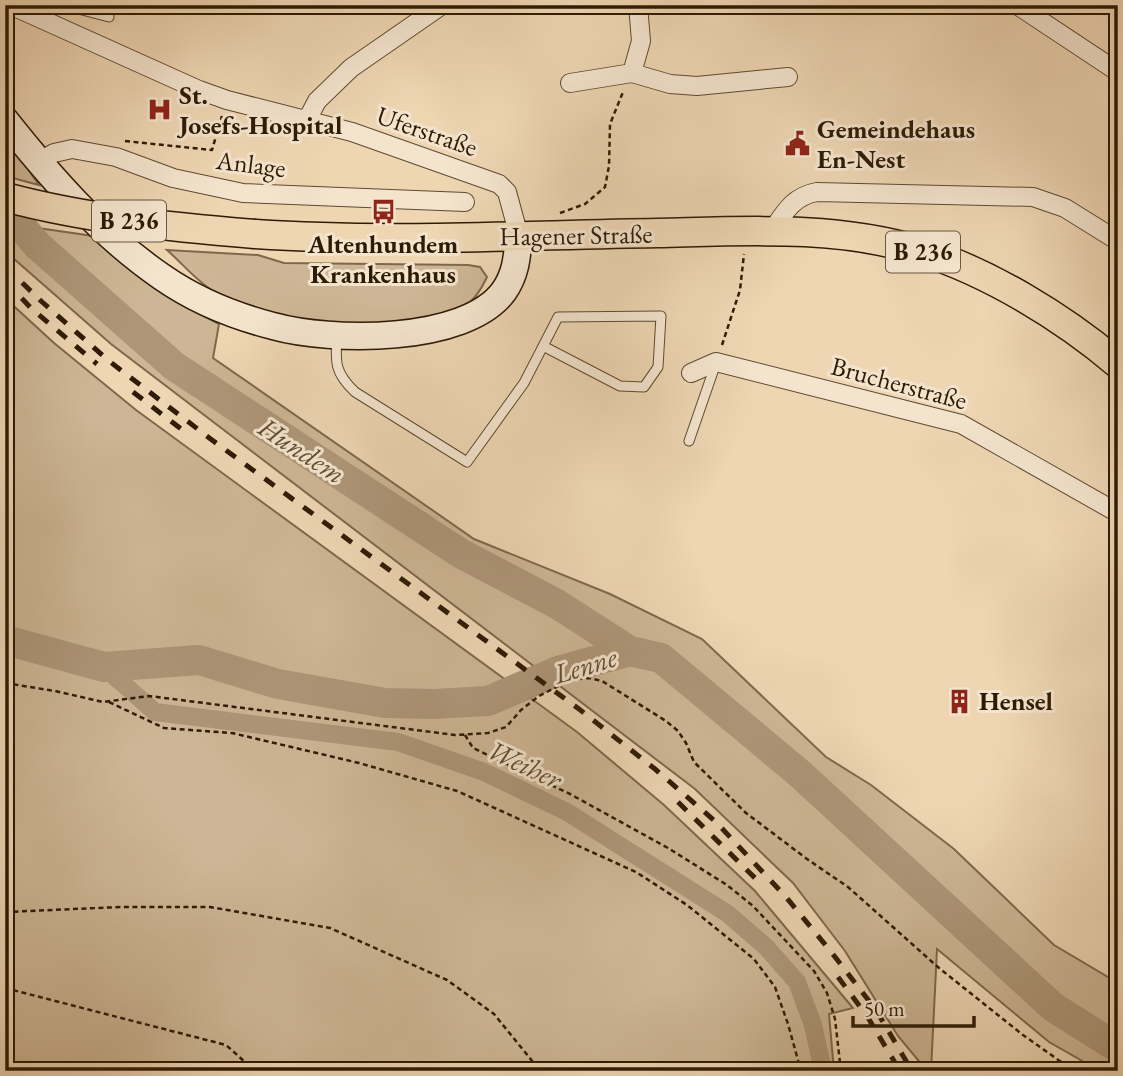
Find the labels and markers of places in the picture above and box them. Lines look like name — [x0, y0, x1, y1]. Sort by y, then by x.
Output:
place label: St. Josefs-Hospital — [176, 78, 342, 142]
hospital icon: St. Josefs-Hospital — [145, 96, 173, 124]
place label: Gemeindehaus En-Nest — [817, 112, 975, 176]
public building icon: Gemeindehaus En-Nest — [783, 130, 811, 158]
bus stop icon: Altenhundem Krankenhaus — [369, 198, 397, 226]
place label: Altenhundem Krankenhaus — [307, 227, 458, 291]
place label: Hensel — [979, 684, 1053, 718]
building icon: Hensel — [945, 687, 973, 715]

